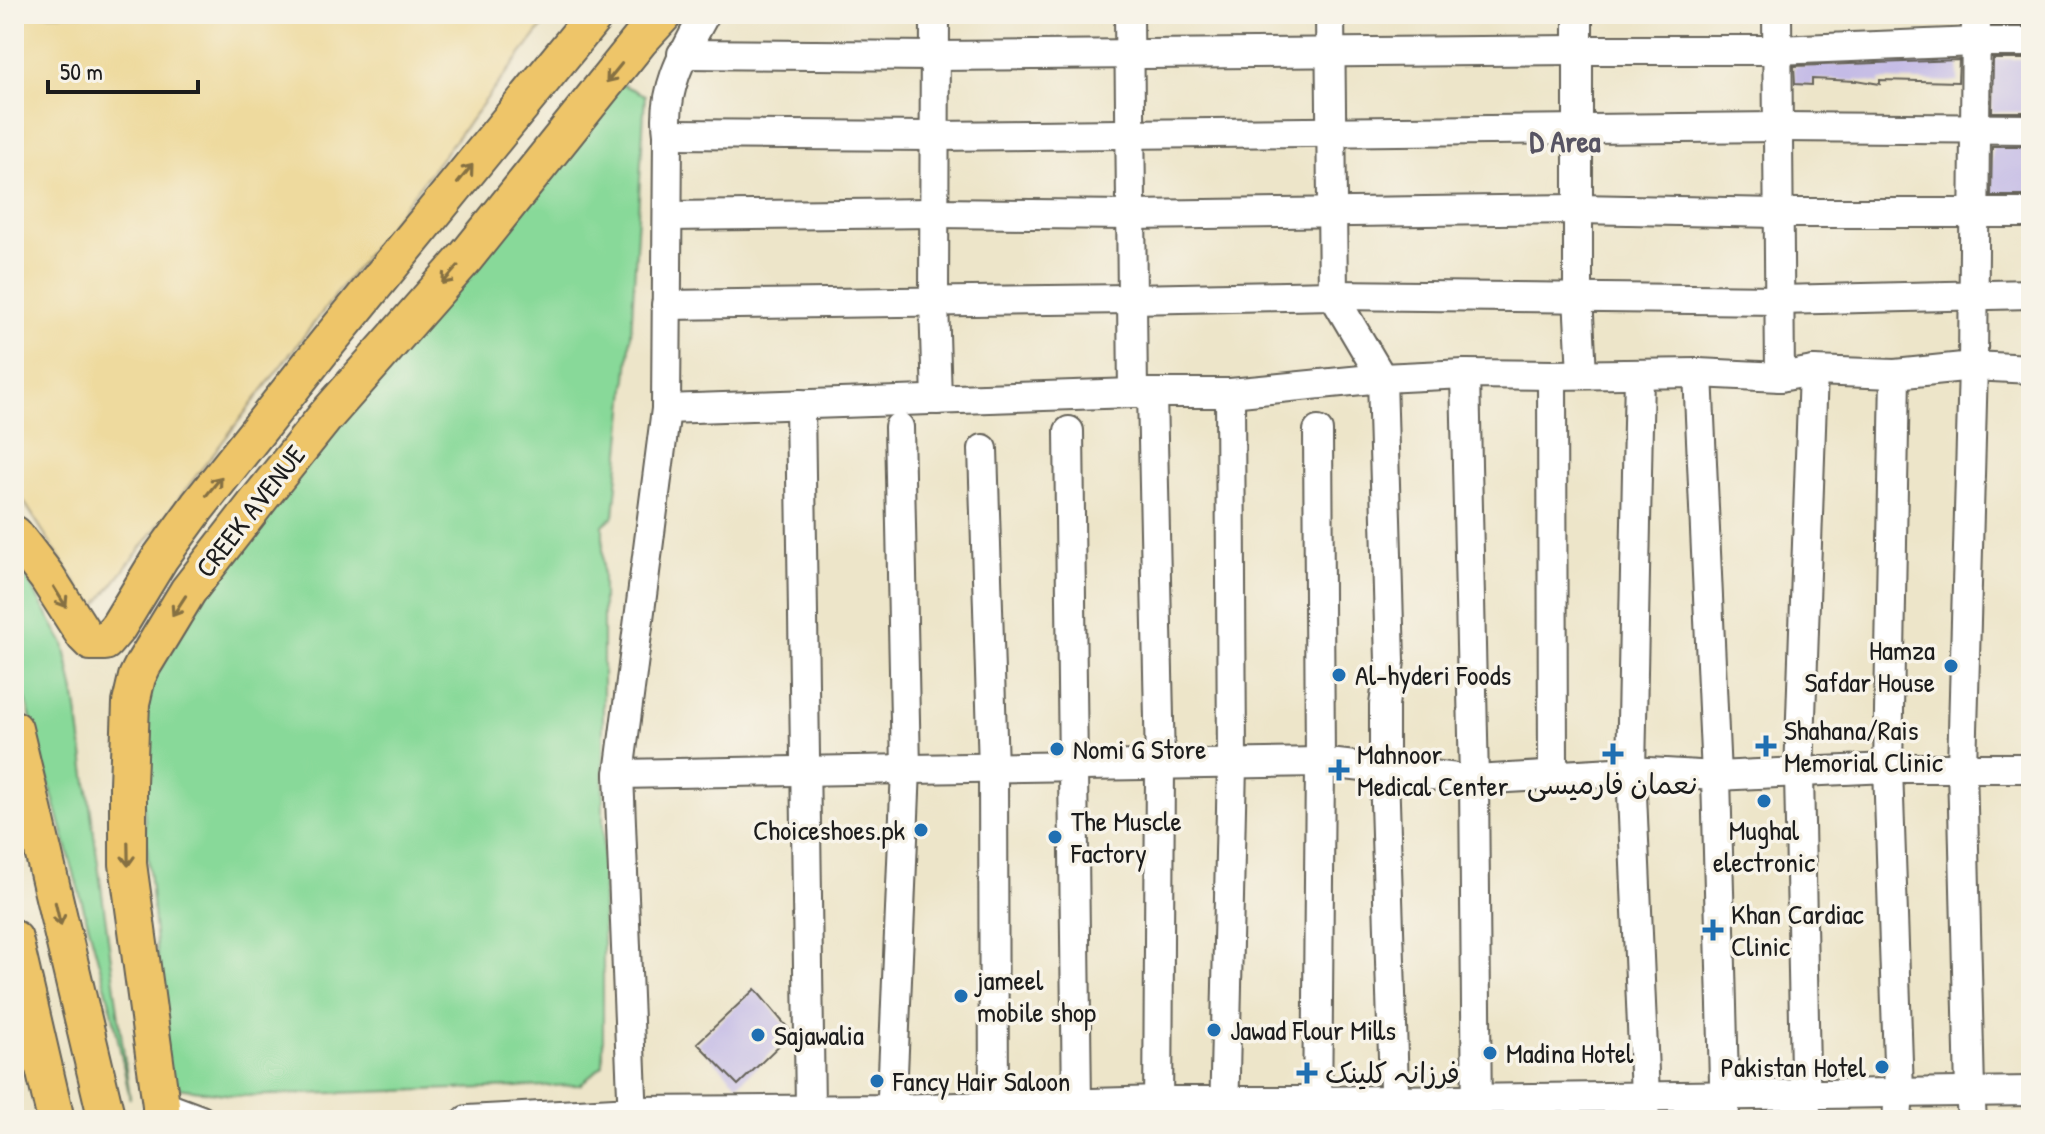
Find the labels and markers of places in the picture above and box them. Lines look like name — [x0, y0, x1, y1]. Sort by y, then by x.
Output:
place label: Hamza Safdar House — [1804, 631, 1935, 701]
place label: Al-hyderi Foods — [1355, 656, 1511, 694]
marker: Hamza Safdar House — [1942, 657, 1960, 675]
marker: Al-hyderi Foods — [1330, 666, 1348, 684]
place label: Shahana/Rais Memorial Clinic — [1784, 711, 1943, 781]
place label: Nomi G Store — [1073, 730, 1207, 768]
place label: Mahnoor Medical Center — [1357, 735, 1509, 805]
marker: Shahana/Rais Memorial Clinic — [1755, 735, 1777, 757]
marker: Nomi G Store — [1048, 740, 1066, 758]
marker: نعمان فارمیسی — [1604, 745, 1622, 763]
marker: Mahnoor Medical Center — [1328, 759, 1350, 781]
place label: نعمان فارمیسی — [1527, 765, 1699, 803]
marker: Mughal electronic — [1755, 792, 1773, 810]
place label: The Muscle Factory — [1070, 802, 1182, 872]
place label: Choiceshoes.pk — [753, 811, 905, 849]
place label: Mughal electronic — [1713, 811, 1815, 881]
marker: Choiceshoes.pk — [912, 821, 930, 839]
marker: The Muscle Factory — [1046, 828, 1064, 846]
place label: Khan Cardiac Clinic — [1731, 895, 1864, 965]
marker: Khan Cardiac Clinic — [1702, 919, 1724, 941]
place label: jameel mobile shop — [974, 961, 1096, 1031]
marker: jameel mobile shop — [952, 987, 970, 1005]
place label: Jawad Flour Mills — [1230, 1011, 1396, 1049]
place label: Sajawalia — [774, 1016, 864, 1054]
marker: Jawad Flour Mills — [1205, 1021, 1223, 1039]
marker: Sajawalia — [749, 1026, 767, 1044]
place label: Madina Hotel — [1506, 1034, 1634, 1072]
marker: Madina Hotel — [1481, 1044, 1499, 1062]
place label: Pakistan Hotel — [1721, 1048, 1867, 1086]
place label: فرزانہ کلینک — [1325, 1054, 1460, 1092]
marker: Pakistan Hotel — [1873, 1058, 1891, 1076]
place label: Fancy Hair Saloon — [892, 1062, 1070, 1100]
marker: فرزانہ کلینک — [1296, 1062, 1318, 1084]
marker: Fancy Hair Saloon — [868, 1072, 886, 1090]

